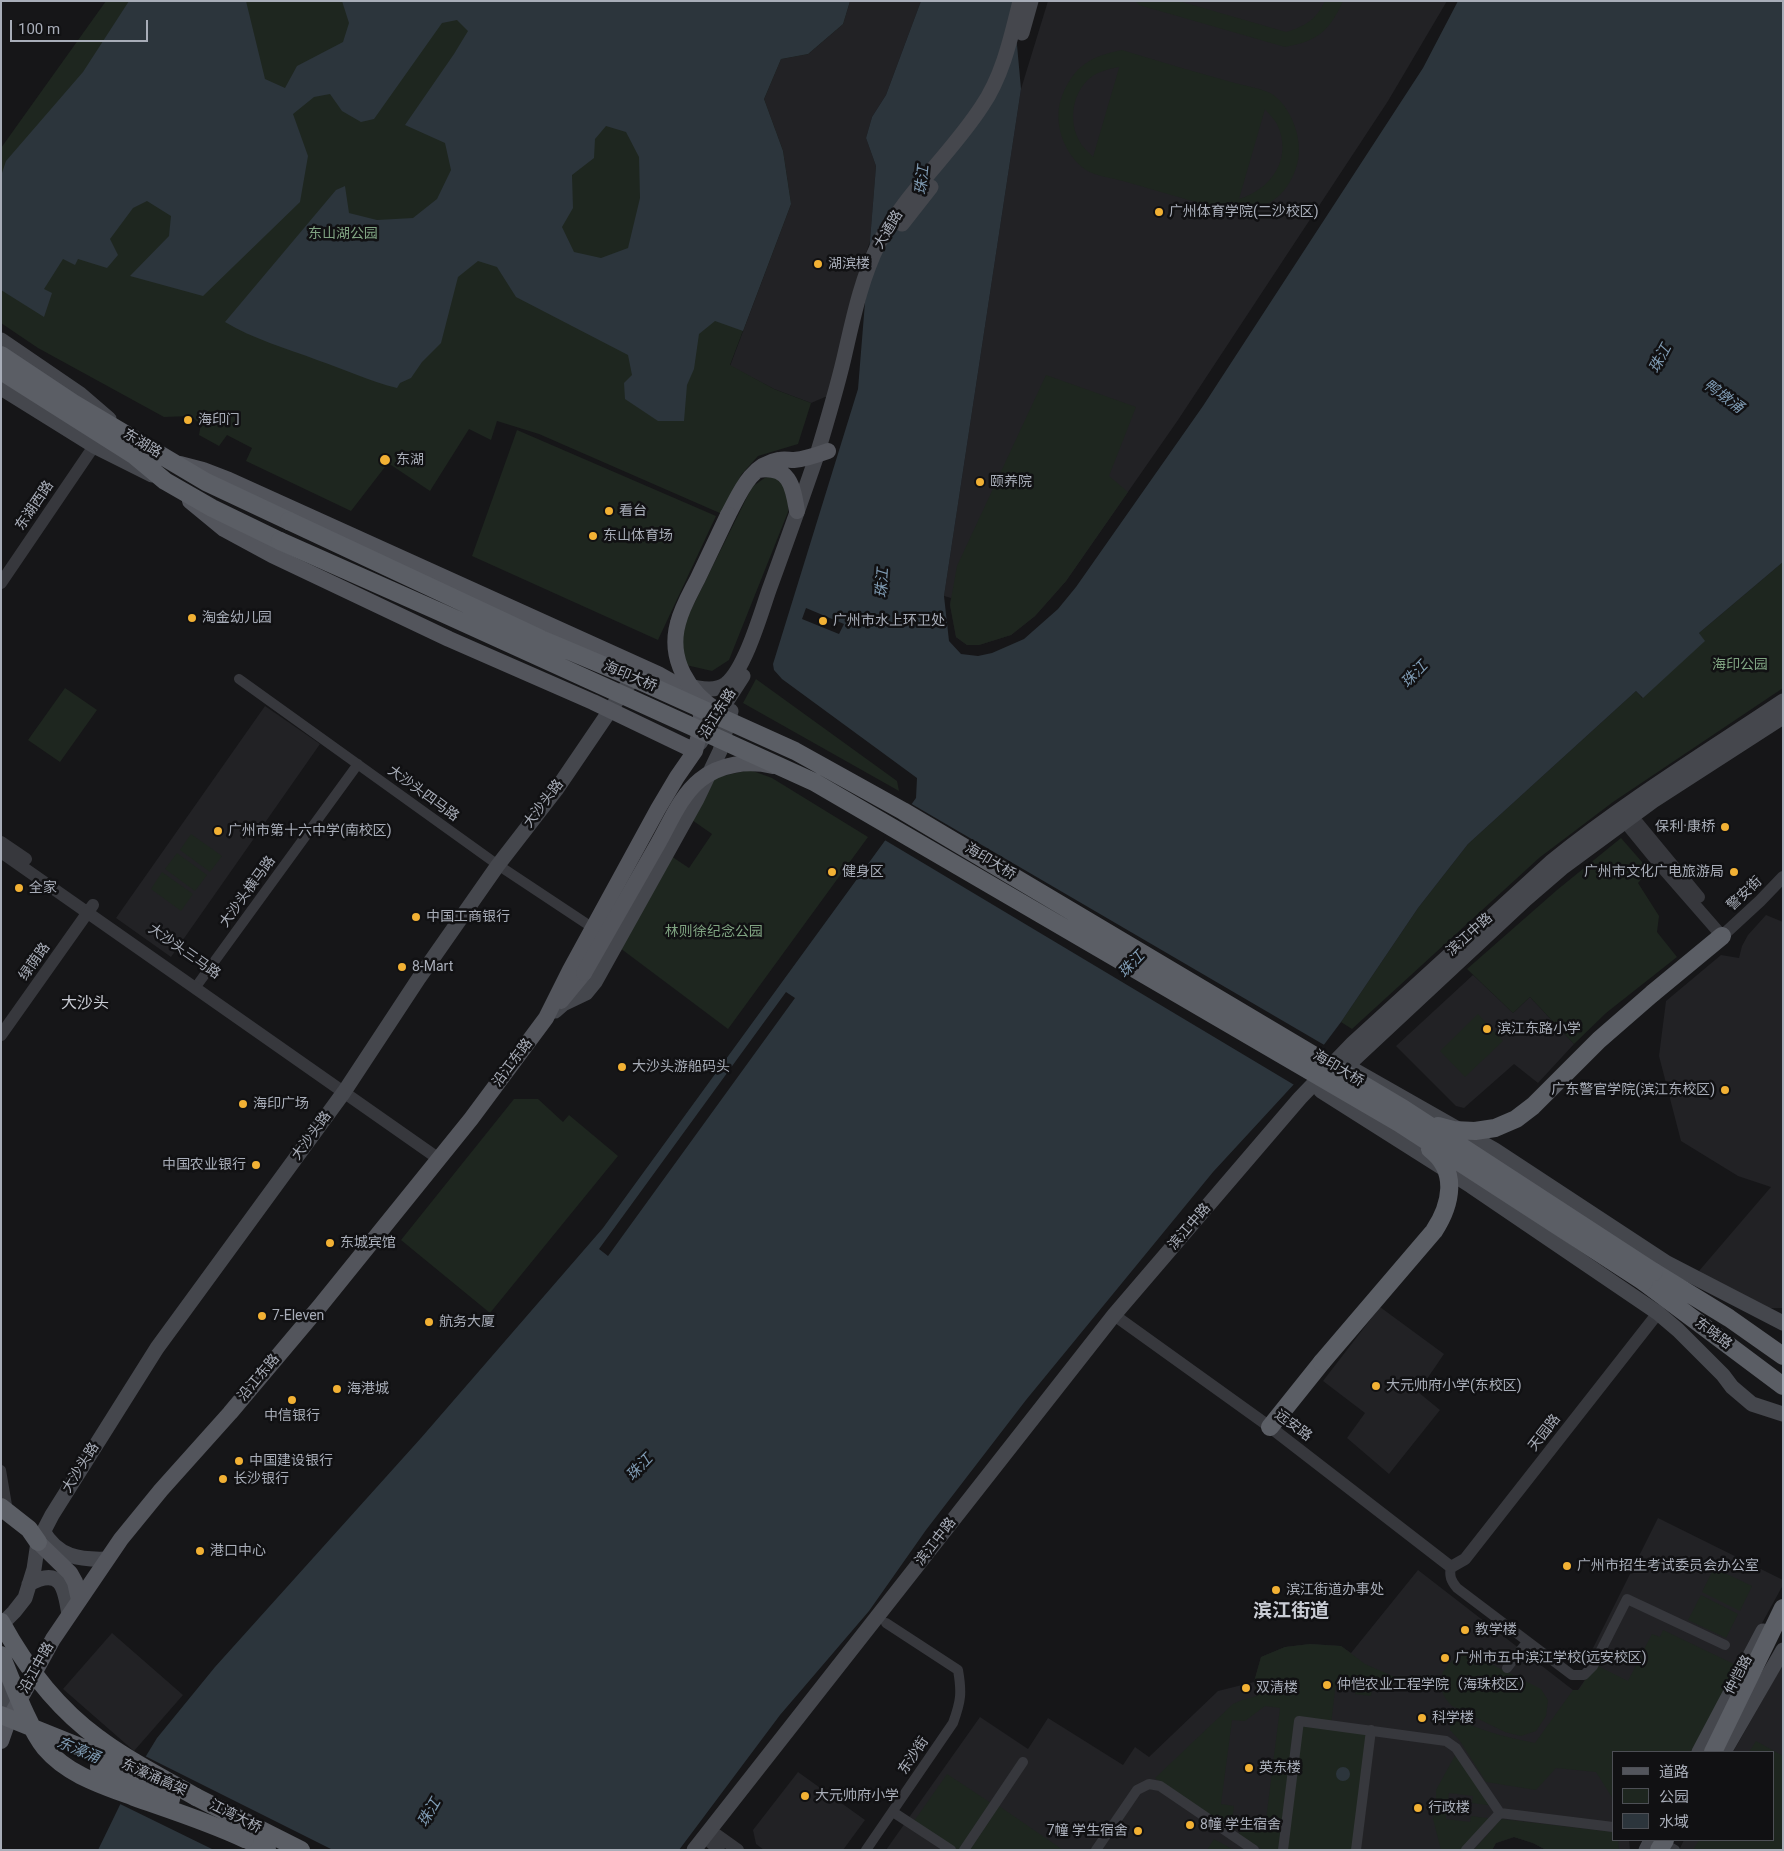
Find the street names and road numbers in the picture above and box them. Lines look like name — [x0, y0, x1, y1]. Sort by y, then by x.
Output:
street label: 大通路 — [871, 208, 907, 252]
street label: 东湖路 — [120, 426, 164, 462]
street label: 东湖西路 — [12, 478, 58, 534]
street label: 海印大桥 — [601, 658, 659, 696]
street label: 沿江东路 — [696, 686, 740, 742]
street label: 大沙头四马路 — [384, 763, 462, 825]
street label: 大沙头路 — [520, 777, 568, 831]
street label: 海印大桥 — [962, 840, 1018, 884]
street label: 大沙头横马路 — [217, 853, 279, 931]
street label: 警安街 — [1724, 873, 1766, 915]
street label: 滨江中路 — [1444, 910, 1496, 960]
street label: 大沙头三马路 — [145, 921, 223, 983]
street label: 绿荫路 — [16, 940, 54, 984]
street label: 沿江东路 — [489, 1036, 537, 1090]
street label: 海印大桥 — [1310, 1047, 1366, 1091]
street label: 大沙头路 — [289, 1108, 335, 1164]
street label: 滨江中路 — [1165, 1200, 1215, 1254]
street label: 东晓路 — [1691, 1315, 1735, 1353]
street label: 沿江东路 — [235, 1351, 283, 1405]
street label: 远安路 — [1271, 1407, 1315, 1445]
street label: 天园路 — [1525, 1411, 1565, 1455]
street label: 大沙头路 — [59, 1440, 103, 1496]
street label: 滨江中路 — [912, 1515, 960, 1569]
street label: 沿江中路 — [16, 1639, 58, 1697]
street label: 仲恺路 — [1722, 1653, 1756, 1697]
street label: 东沙街 — [895, 1734, 933, 1778]
street label: 东濠涌高架 — [119, 1756, 189, 1800]
street label: 江湾大桥 — [206, 1797, 264, 1837]

